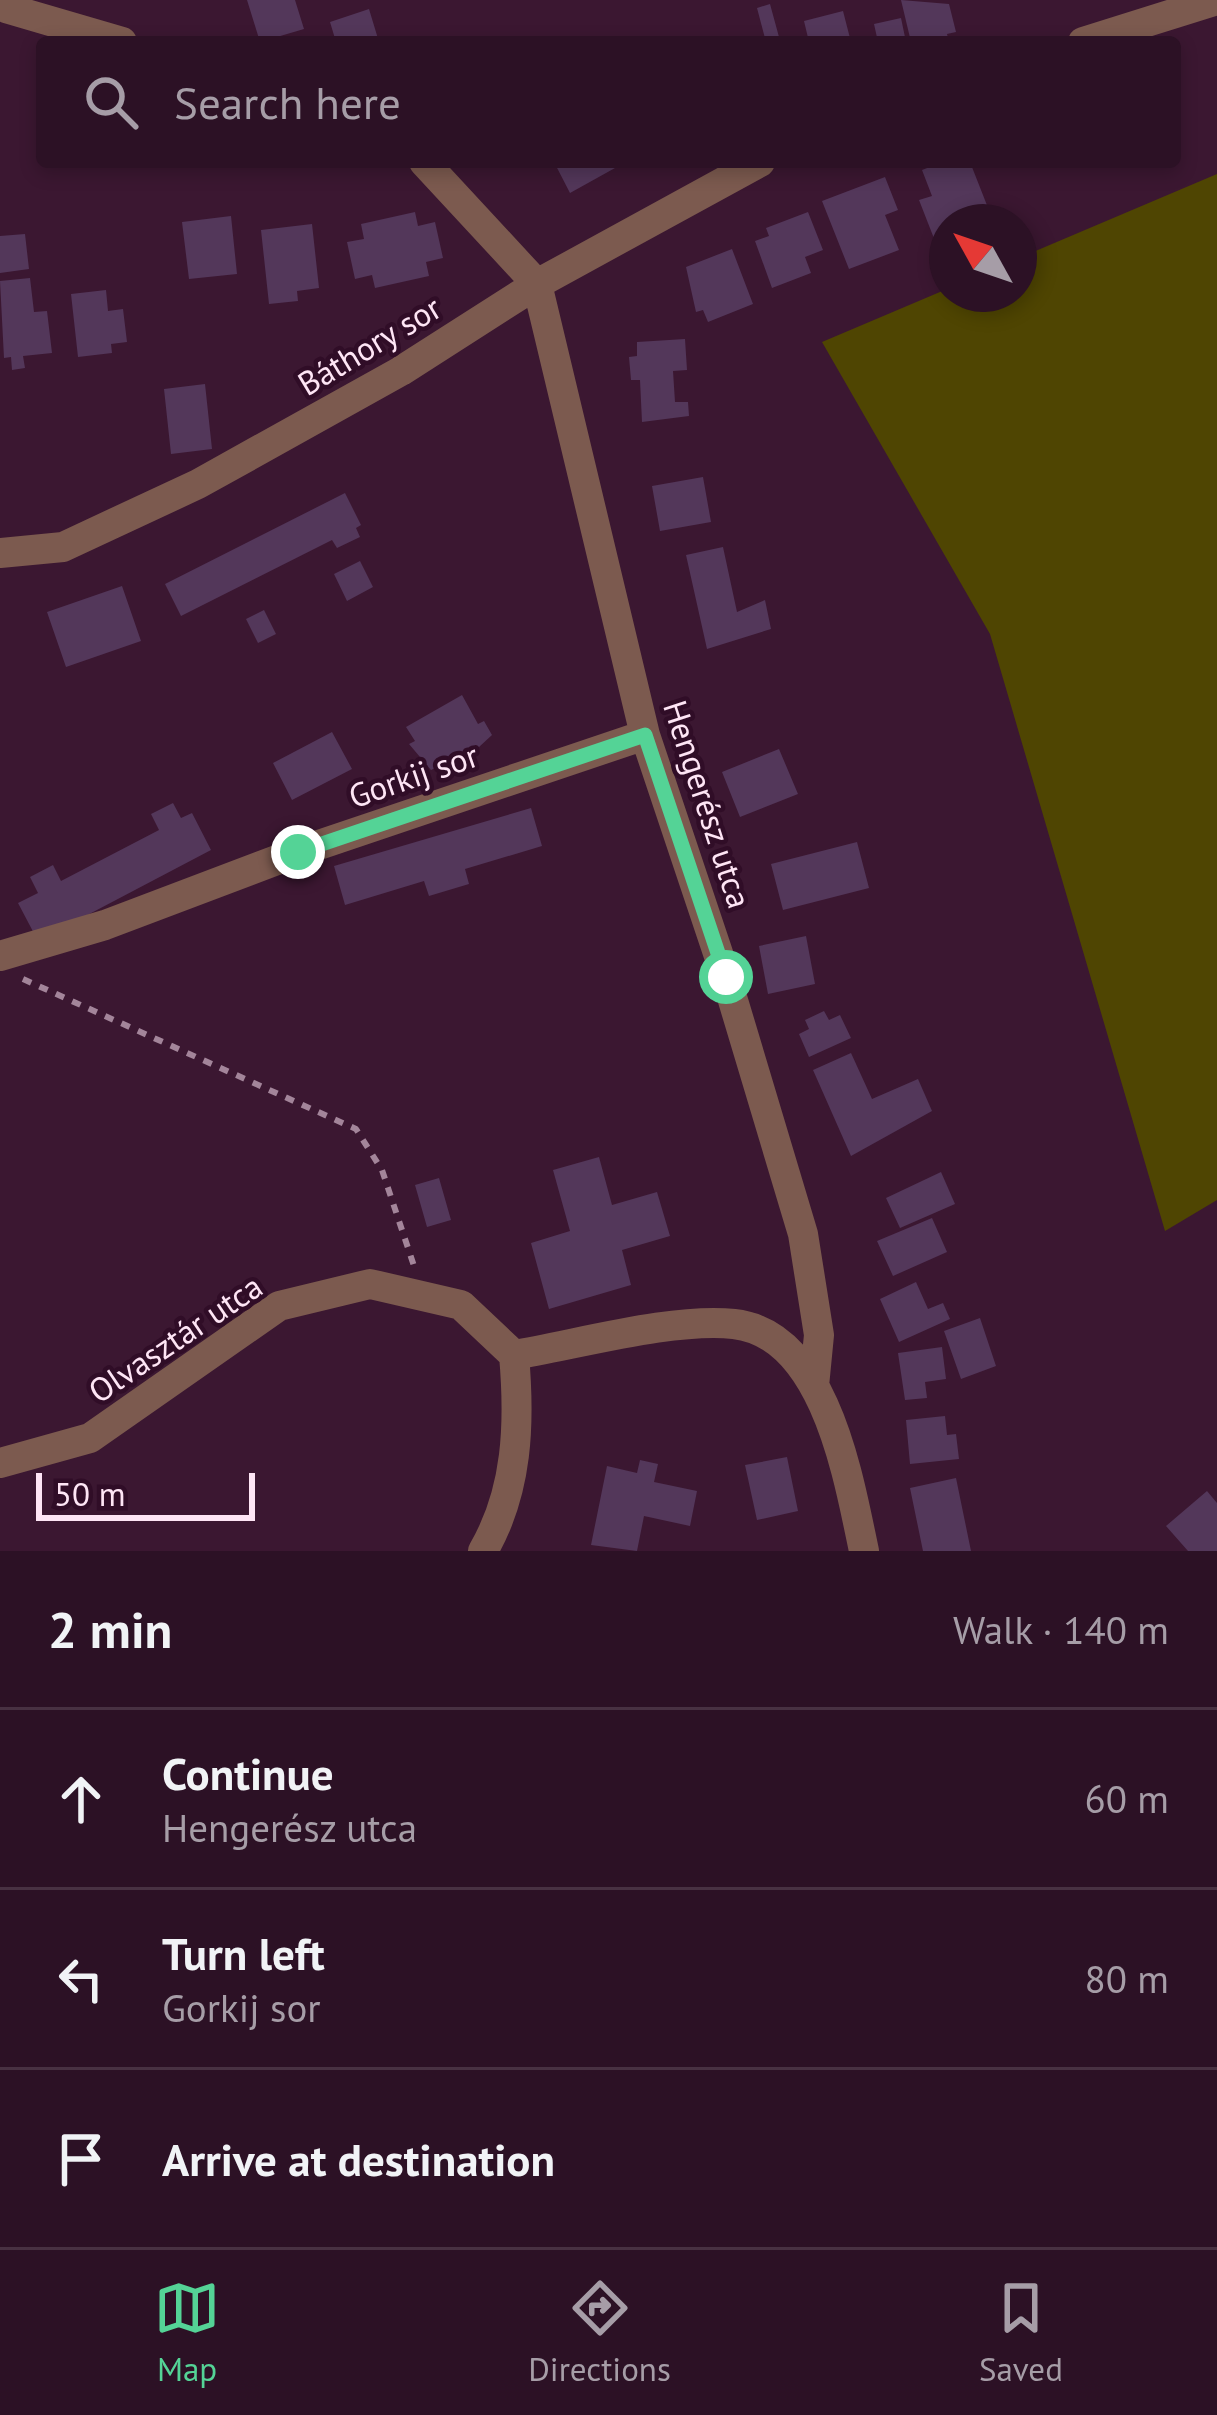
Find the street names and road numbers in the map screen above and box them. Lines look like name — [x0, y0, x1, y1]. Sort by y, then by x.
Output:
street label: Báthory sor — [290, 285, 448, 405]
street label: Hengerész utca — [654, 695, 762, 913]
street label: Gorkij sor — [343, 733, 483, 817]
street label: Olvasztár utca — [80, 1264, 270, 1412]

